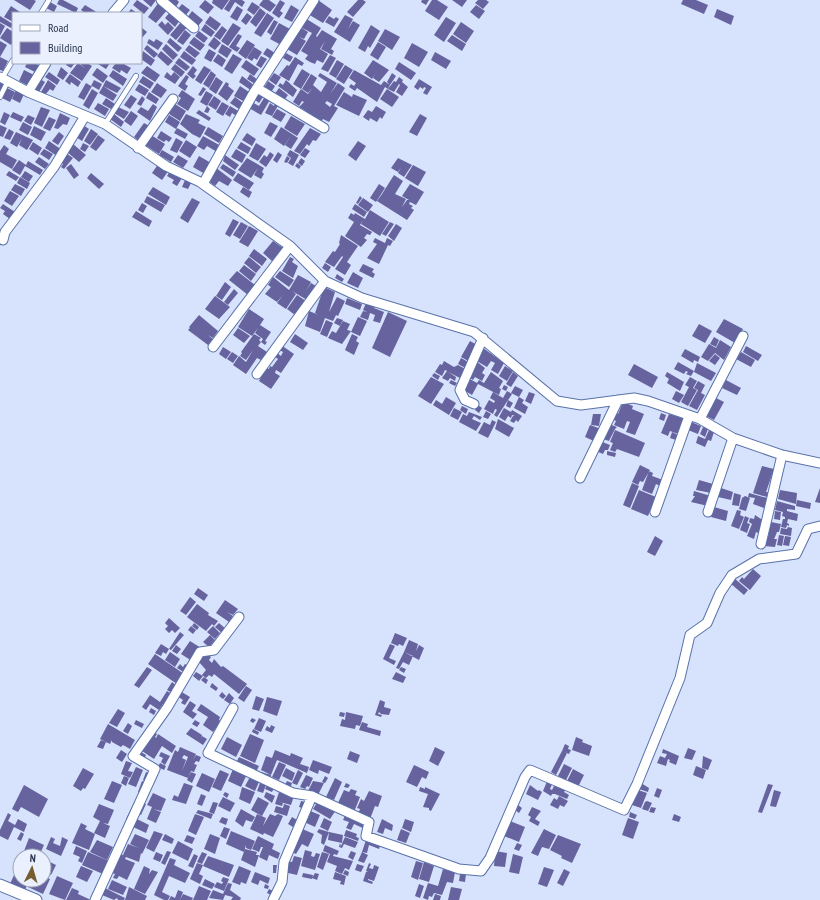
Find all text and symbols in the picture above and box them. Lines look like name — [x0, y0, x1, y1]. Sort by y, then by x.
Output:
legend — [12, 12, 142, 64]
text: Road — [48, 20, 68, 35]
text: Building — [48, 40, 83, 55]
north arrow — [12, 848, 52, 888]
text: N — [29, 851, 36, 865]

